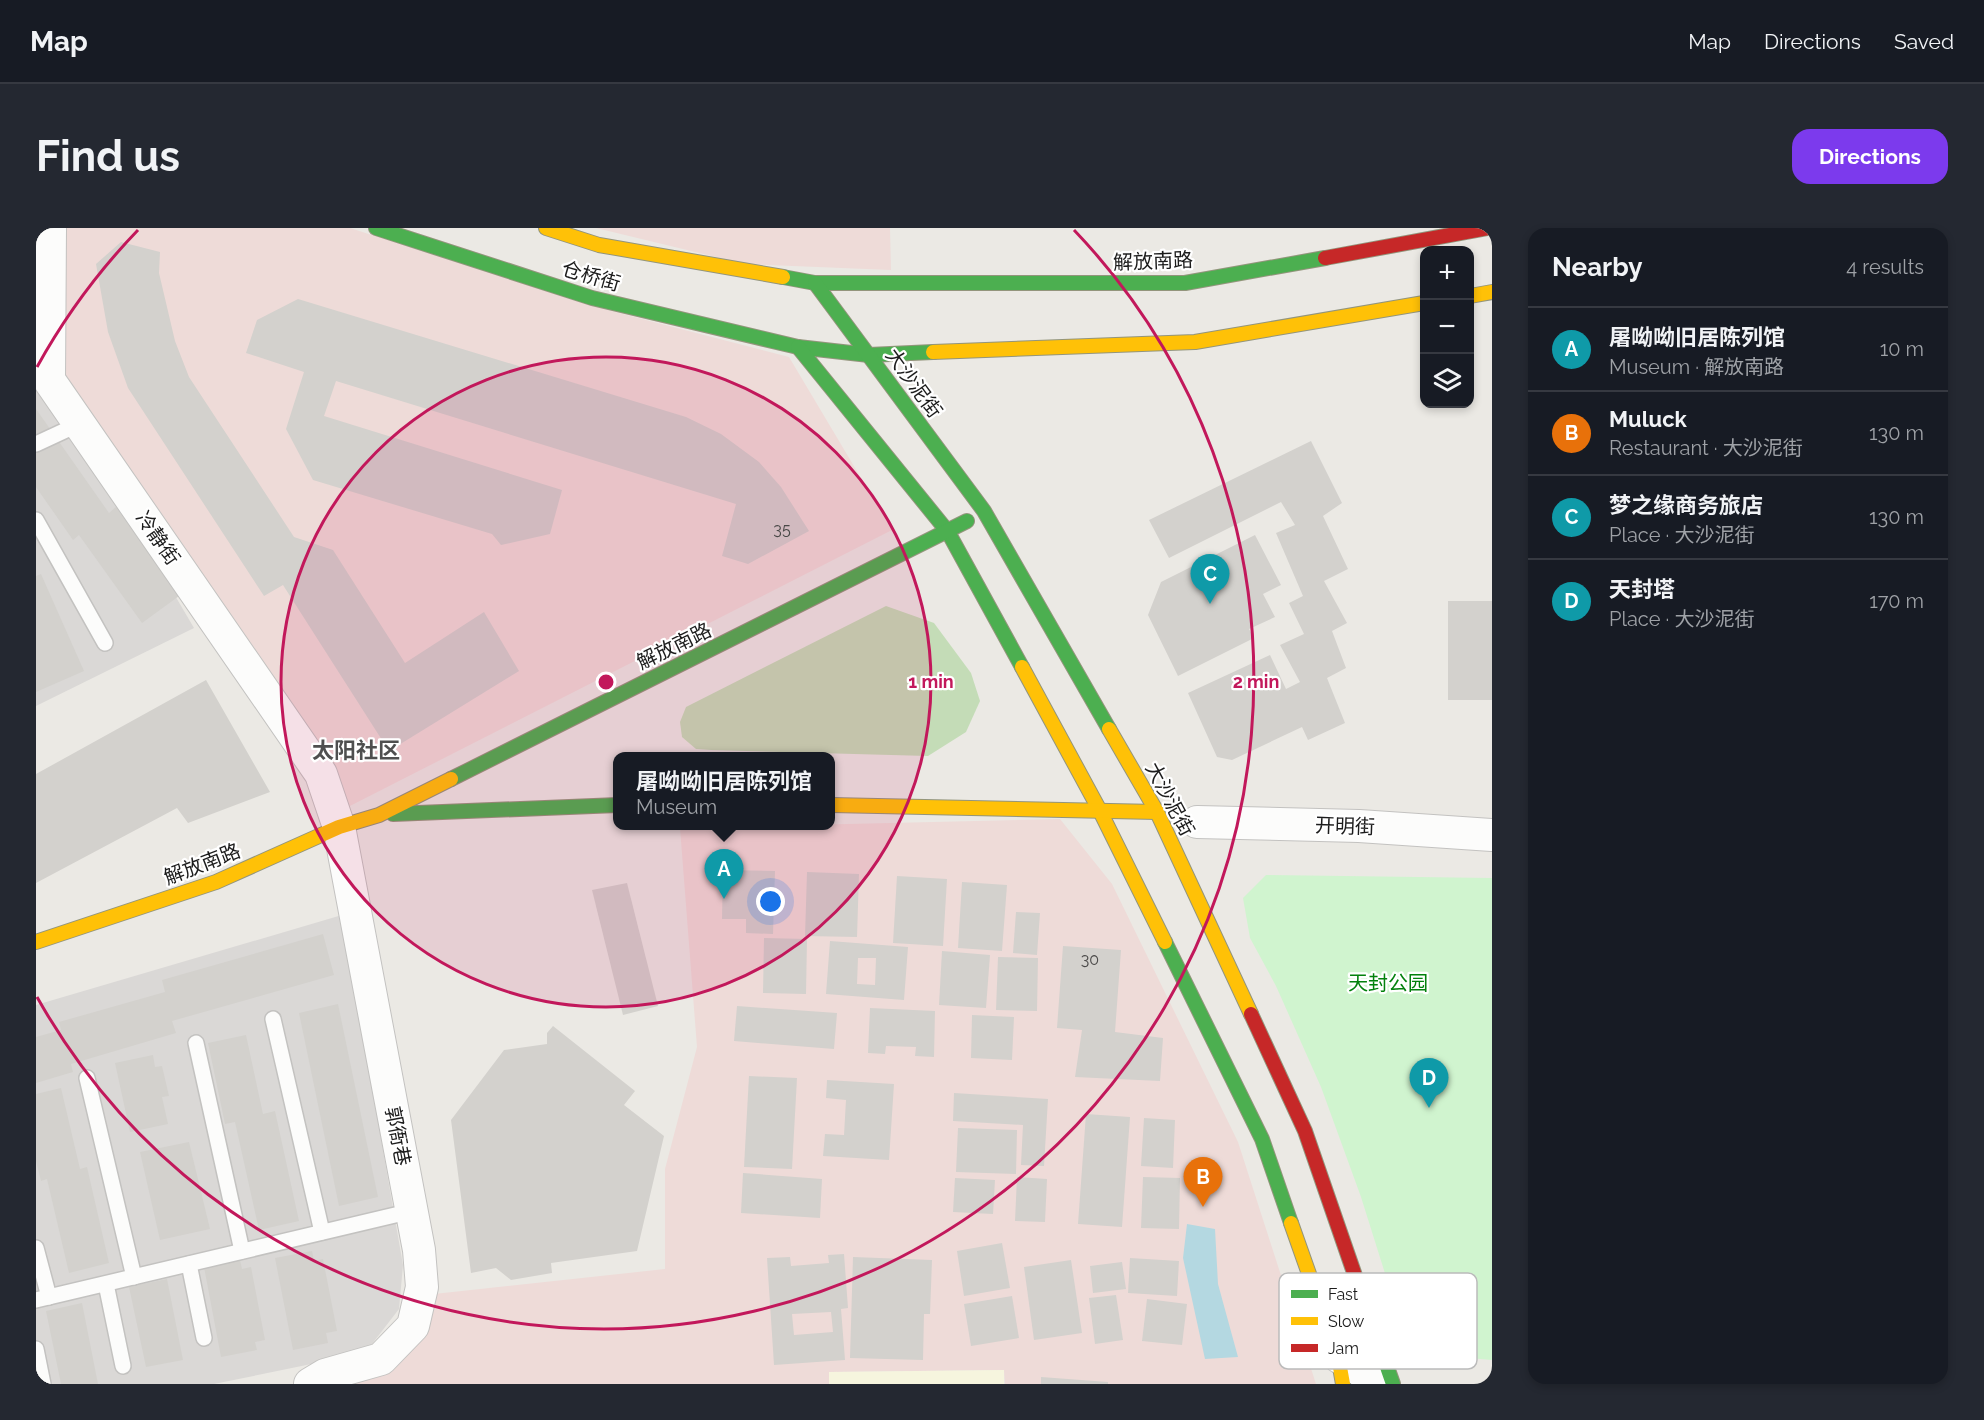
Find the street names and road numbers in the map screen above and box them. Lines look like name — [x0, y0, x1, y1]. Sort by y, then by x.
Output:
street label: 解放南路 — [1113, 248, 1193, 274]
street label: 仓桥街 — [559, 256, 623, 296]
street label: 大沙泥街 — [881, 344, 947, 422]
street label: 冷静街 — [131, 507, 185, 569]
street label: 解放南路 — [633, 618, 715, 674]
street label: 大沙泥街 — [1141, 758, 1199, 840]
street label: 开明街 — [1315, 813, 1375, 839]
street label: 解放南路 — [160, 838, 244, 890]
street label: 郭衙巷 — [380, 1104, 416, 1168]

